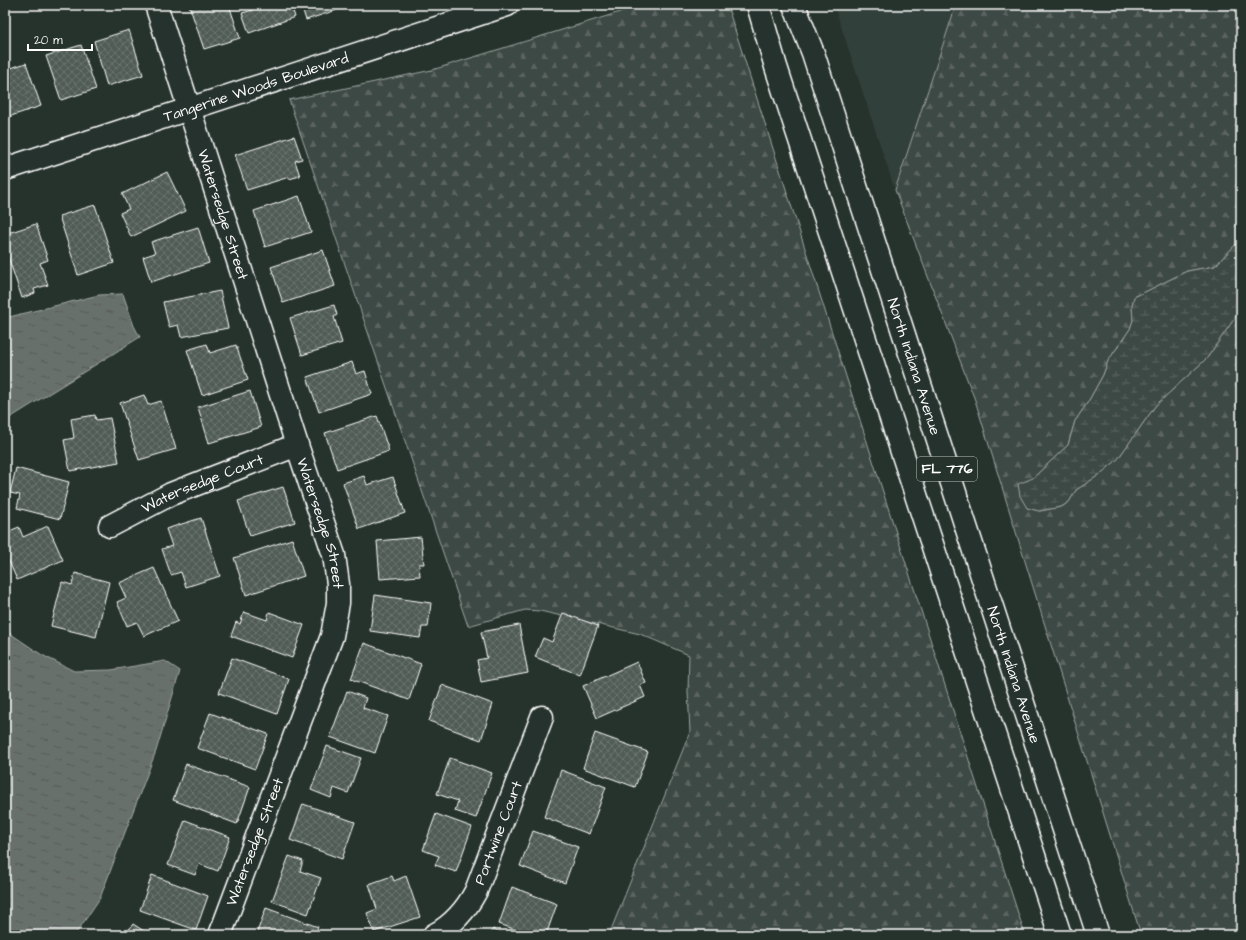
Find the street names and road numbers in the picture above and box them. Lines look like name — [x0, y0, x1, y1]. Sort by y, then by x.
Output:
street label: Tangerine Woods Boulevard — [161, 47, 351, 127]
street label: Watersedge Street — [192, 147, 254, 282]
street label: North Indiana Avenue — [882, 295, 946, 438]
street label: Watersedge Court — [138, 449, 266, 518]
street label: Watersedge Street — [292, 455, 349, 589]
road number: FL 776 — [917, 457, 977, 481]
street label: North Indiana Avenue — [982, 603, 1046, 746]
street label: Watersedge Street — [221, 775, 290, 909]
street label: Portwine Court — [469, 778, 527, 888]

